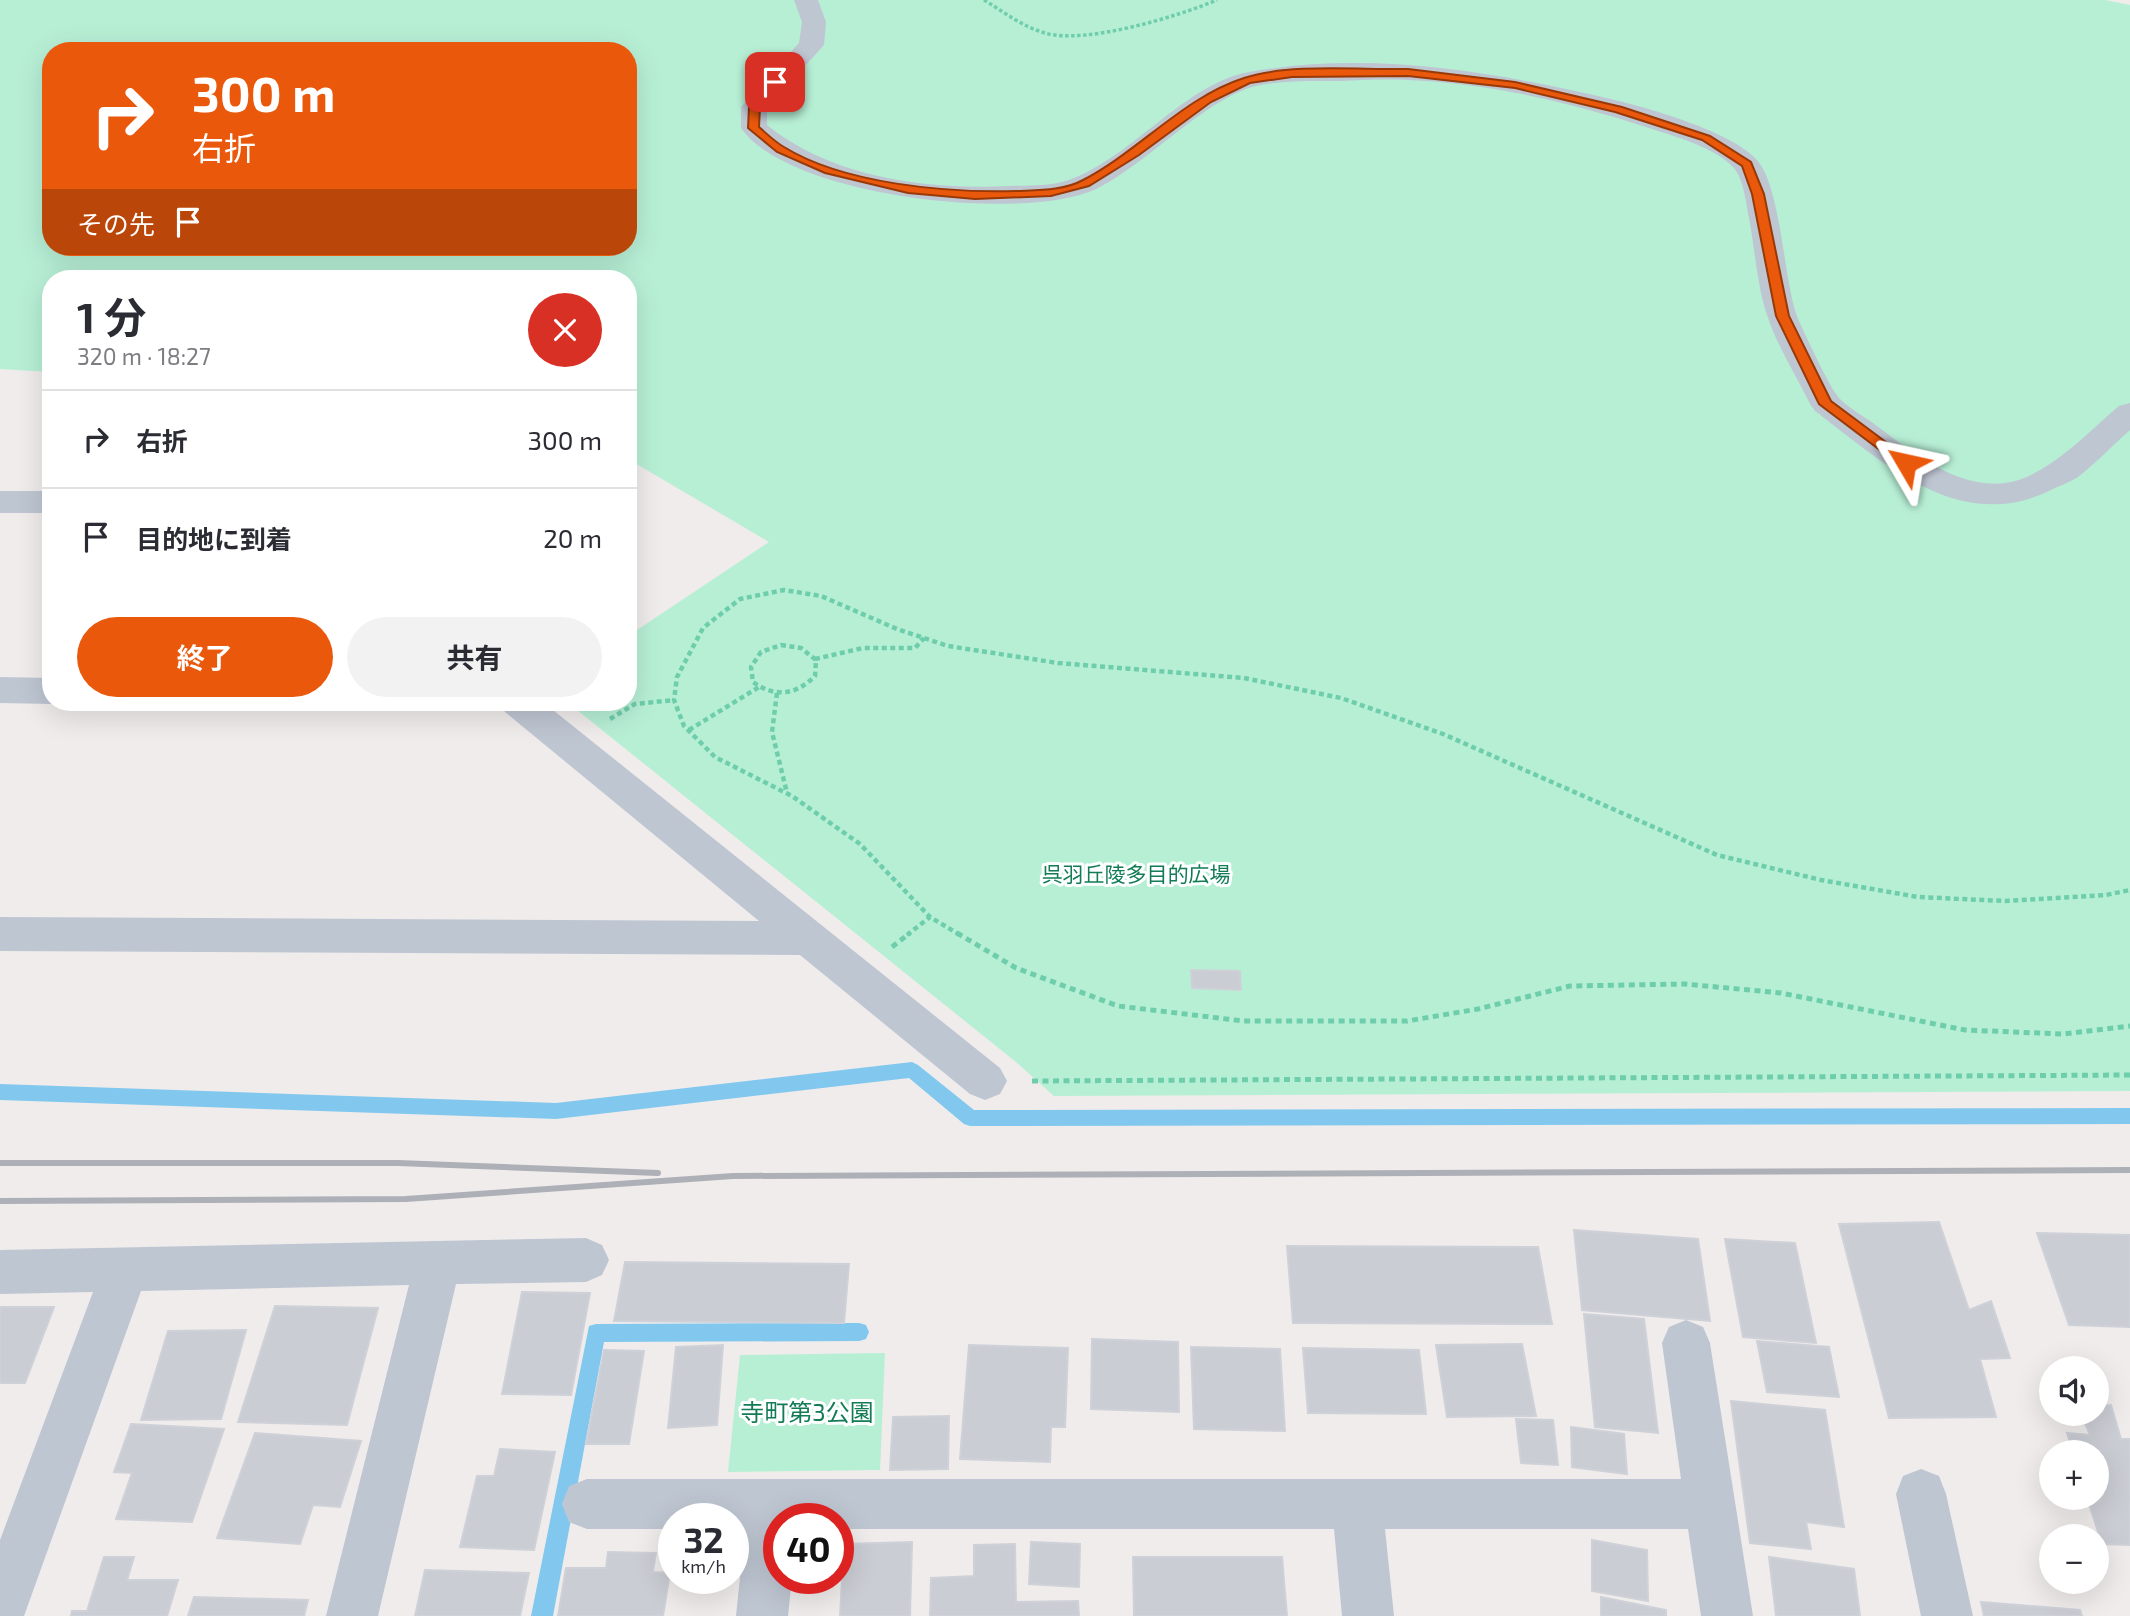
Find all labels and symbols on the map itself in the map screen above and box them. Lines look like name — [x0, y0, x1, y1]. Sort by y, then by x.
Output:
pin — [745, 52, 805, 112]
position arrow — [1869, 426, 1943, 500]
park label: 呉羽丘陵多目的広場 — [1042, 861, 1231, 886]
park label: 寺町第3公園 — [740, 1397, 874, 1426]
speed limit sign: 40 — [763, 1503, 854, 1594]

